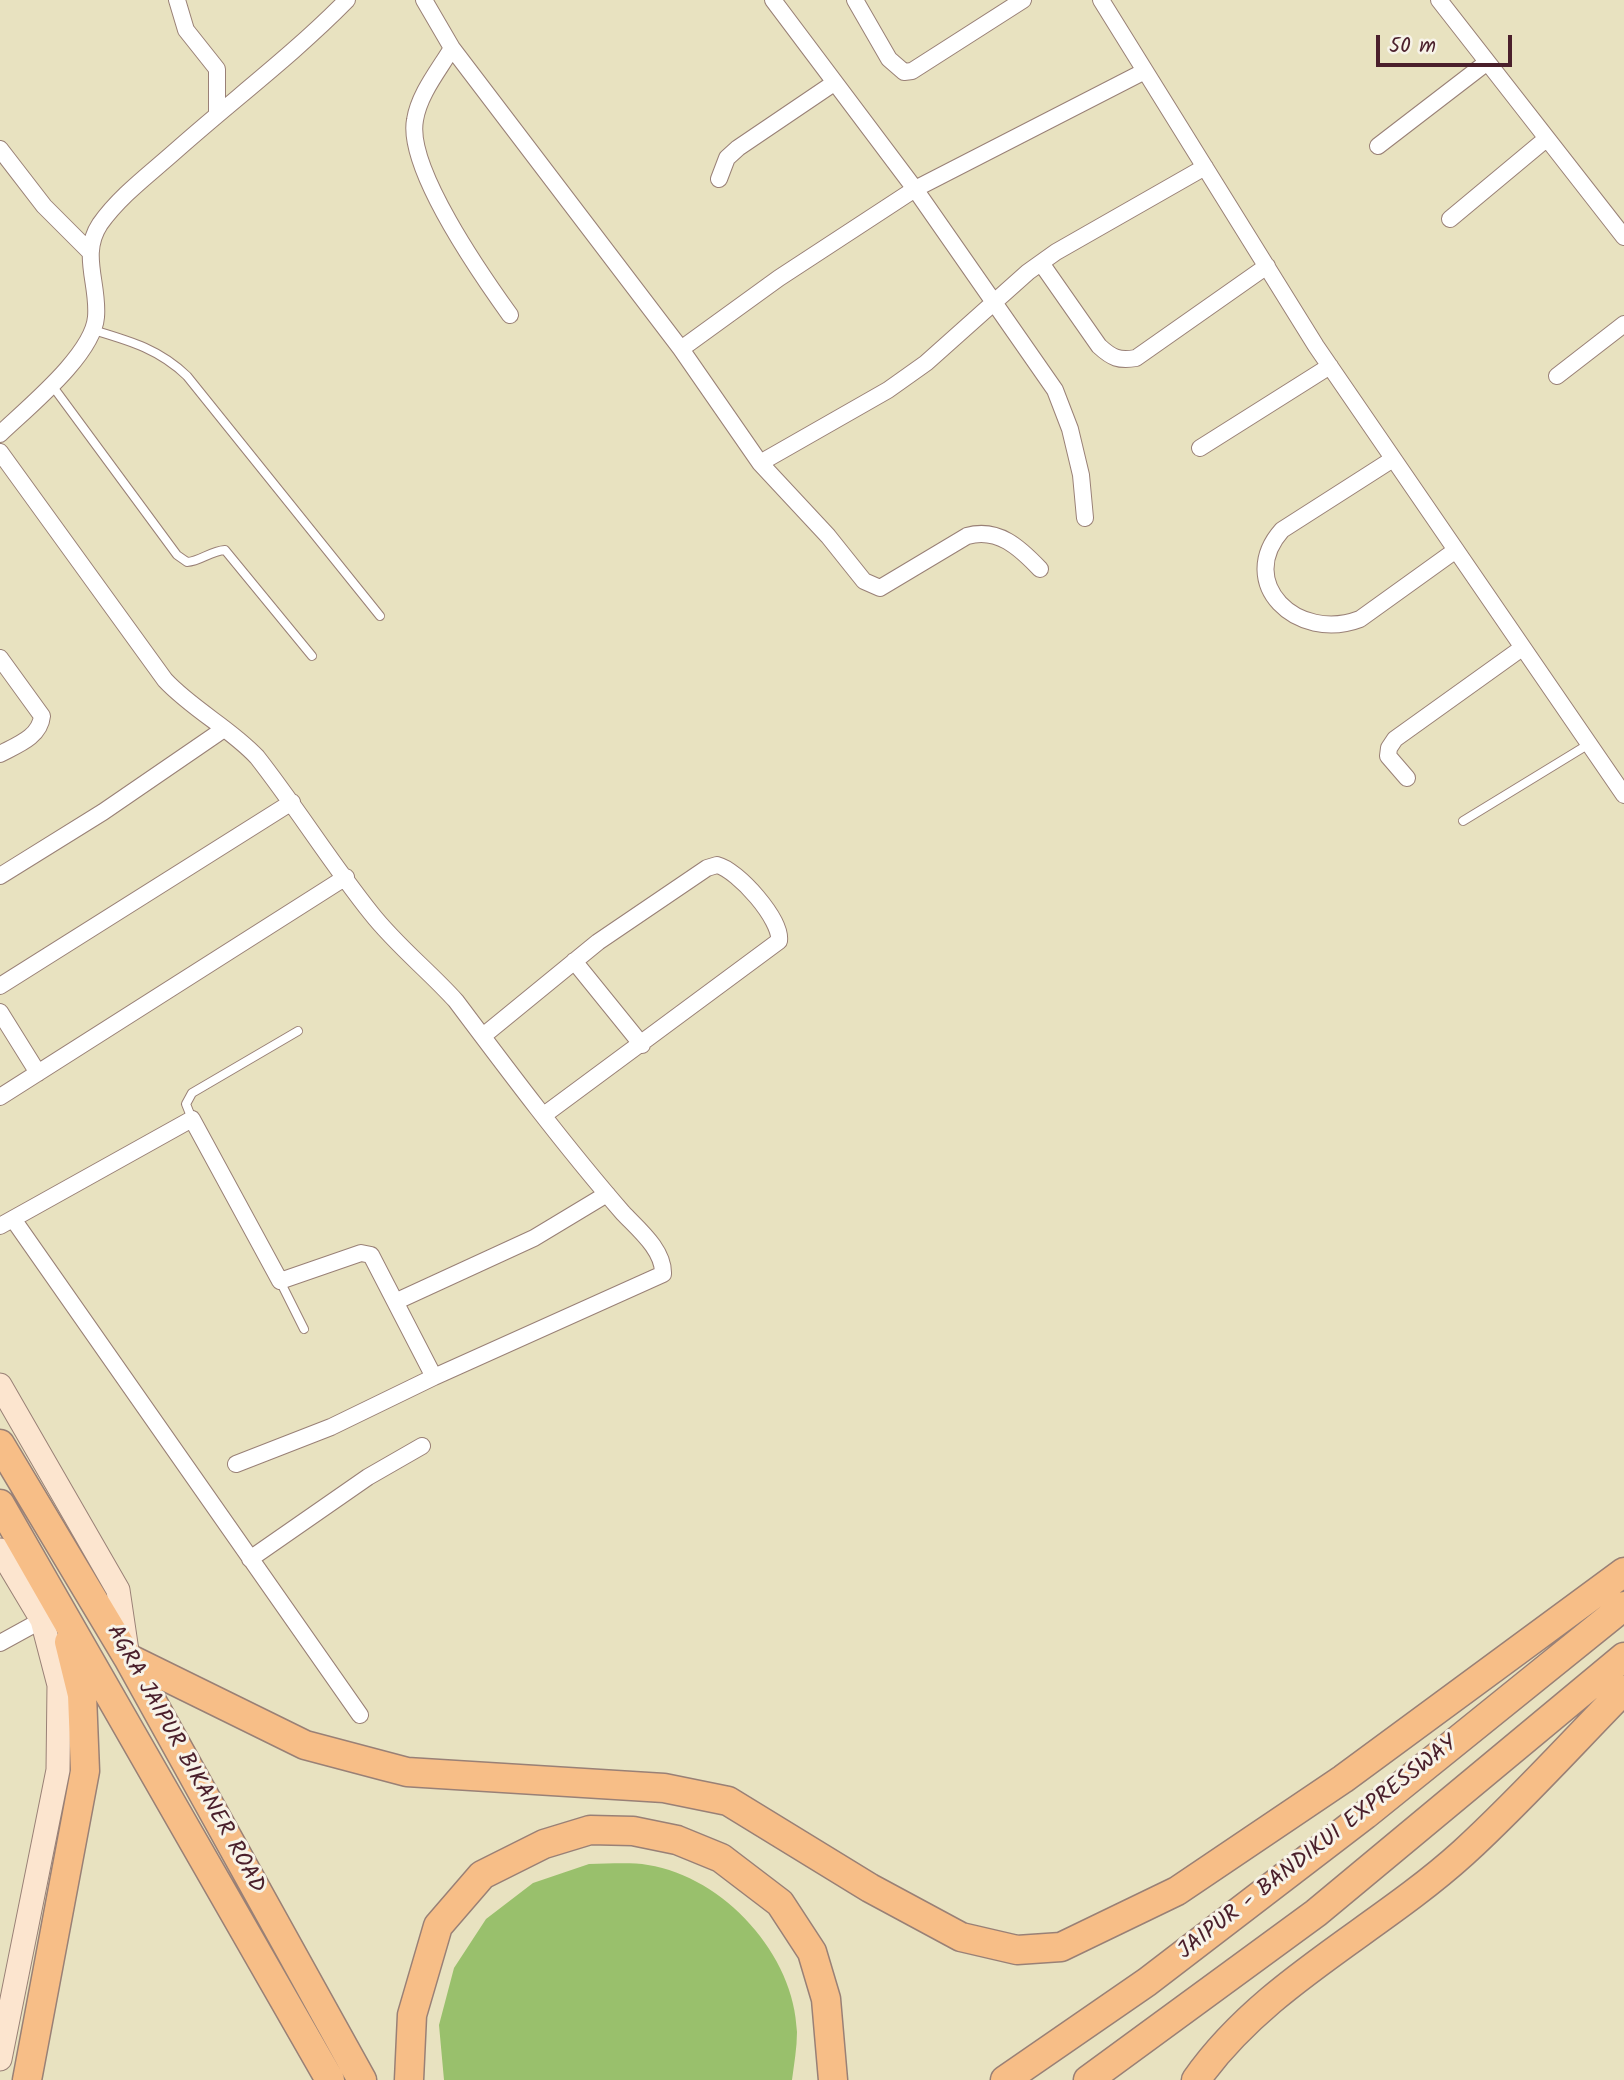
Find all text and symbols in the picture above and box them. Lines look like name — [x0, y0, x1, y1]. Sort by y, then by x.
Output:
scale bar — [1379, 21, 1516, 65]
text: 50 m — [1389, 30, 1436, 63]
street label: AGRA JAIPUR BIKANER ROAD — [99, 1621, 269, 1899]
street label: JAIPUR - BANDIKUI EXPRESSWAY — [1174, 1731, 1464, 1967]

